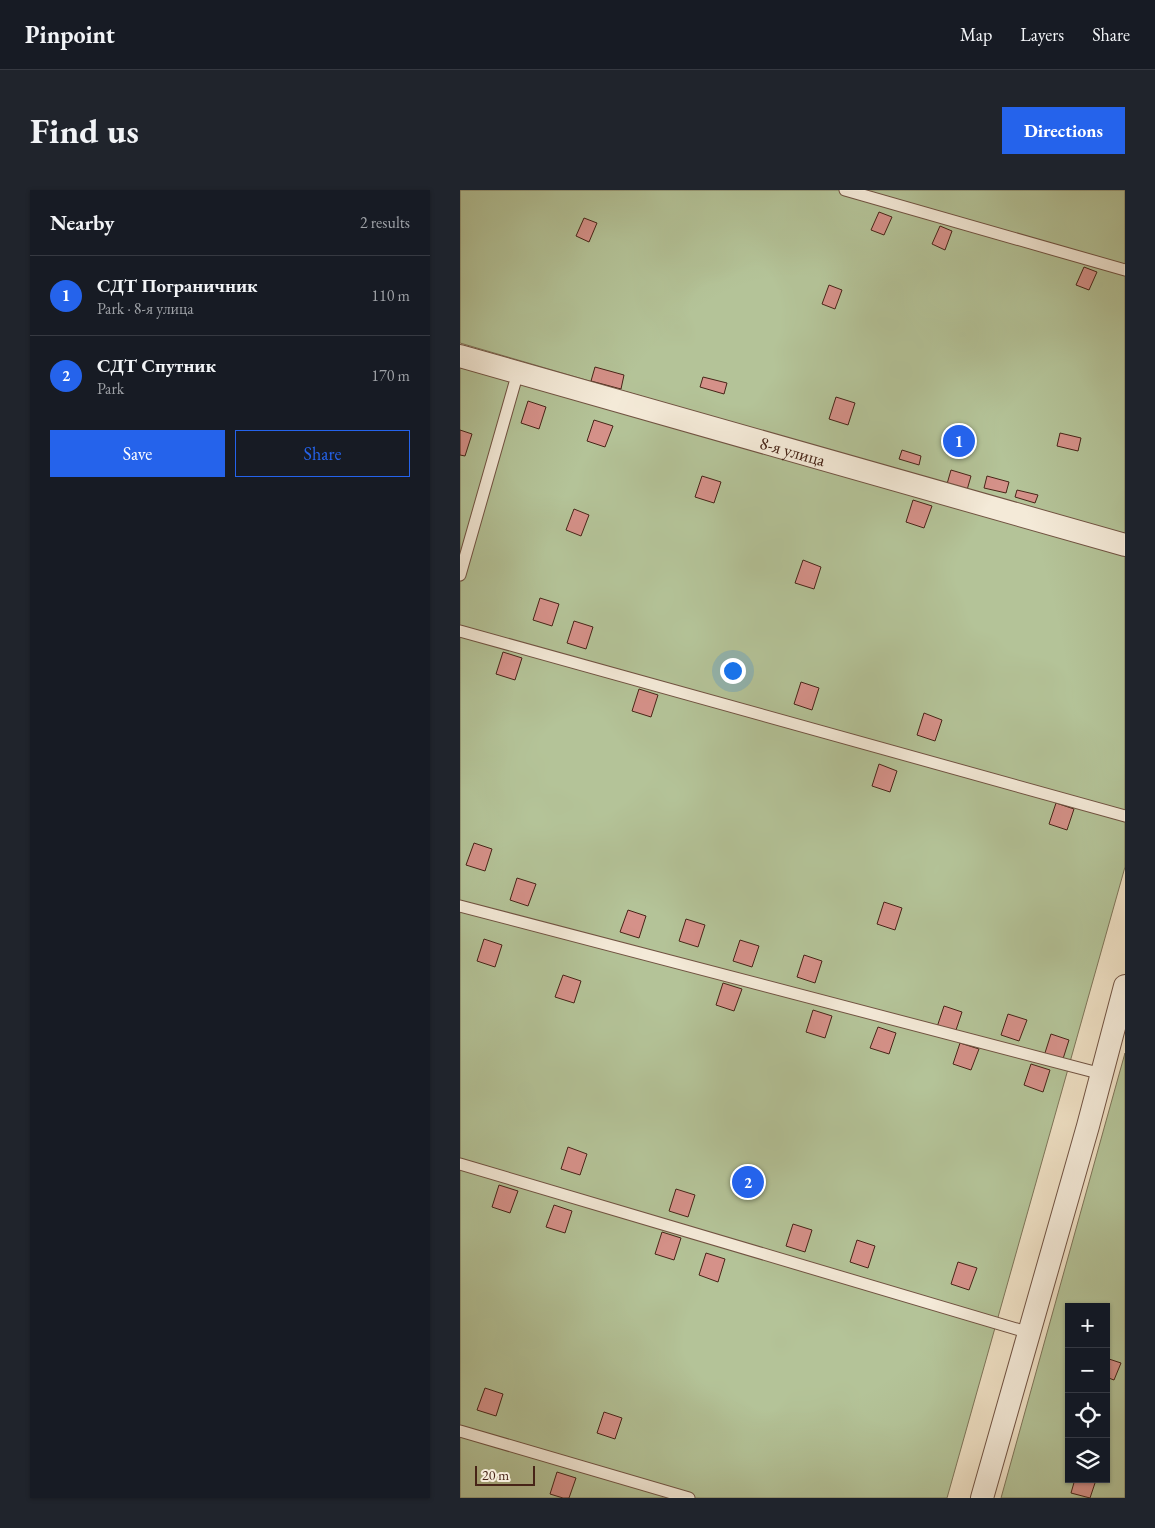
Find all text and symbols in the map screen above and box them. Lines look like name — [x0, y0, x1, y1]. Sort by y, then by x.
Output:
text: Pinpoint — [25, 19, 115, 50]
text: Map — [960, 23, 992, 46]
text: Layers — [1020, 23, 1064, 46]
text: Share — [1092, 23, 1130, 46]
button: Directions — [1002, 107, 1125, 154]
text: Find us — [30, 108, 139, 153]
text: Nearby — [50, 209, 114, 236]
text: 2 results — [360, 212, 410, 233]
text: СДТ Пограничник — [97, 273, 258, 298]
text: 1 — [62, 285, 70, 306]
text: 110 m — [371, 285, 410, 306]
text: Park · 8-я улица — [97, 298, 194, 319]
text: СДТ Спутник — [97, 353, 216, 378]
text: 2 — [62, 365, 70, 386]
text: 170 m — [371, 365, 410, 386]
text: Park — [97, 378, 124, 399]
pin: 1 — [943, 422, 975, 460]
button: Save — [50, 430, 225, 477]
button: Share — [235, 430, 410, 477]
street label: 8-я улица — [757, 430, 829, 471]
your location — [720, 658, 746, 684]
pin: 2 — [732, 1163, 764, 1201]
map controls — [1065, 1303, 1110, 1483]
button: + — [1065, 1303, 1110, 1348]
button: − — [1065, 1348, 1110, 1393]
button: locate — [1065, 1393, 1110, 1438]
button: layers — [1065, 1438, 1110, 1483]
scale bar — [475, 1463, 535, 1486]
text: 20 m — [482, 1466, 509, 1484]

